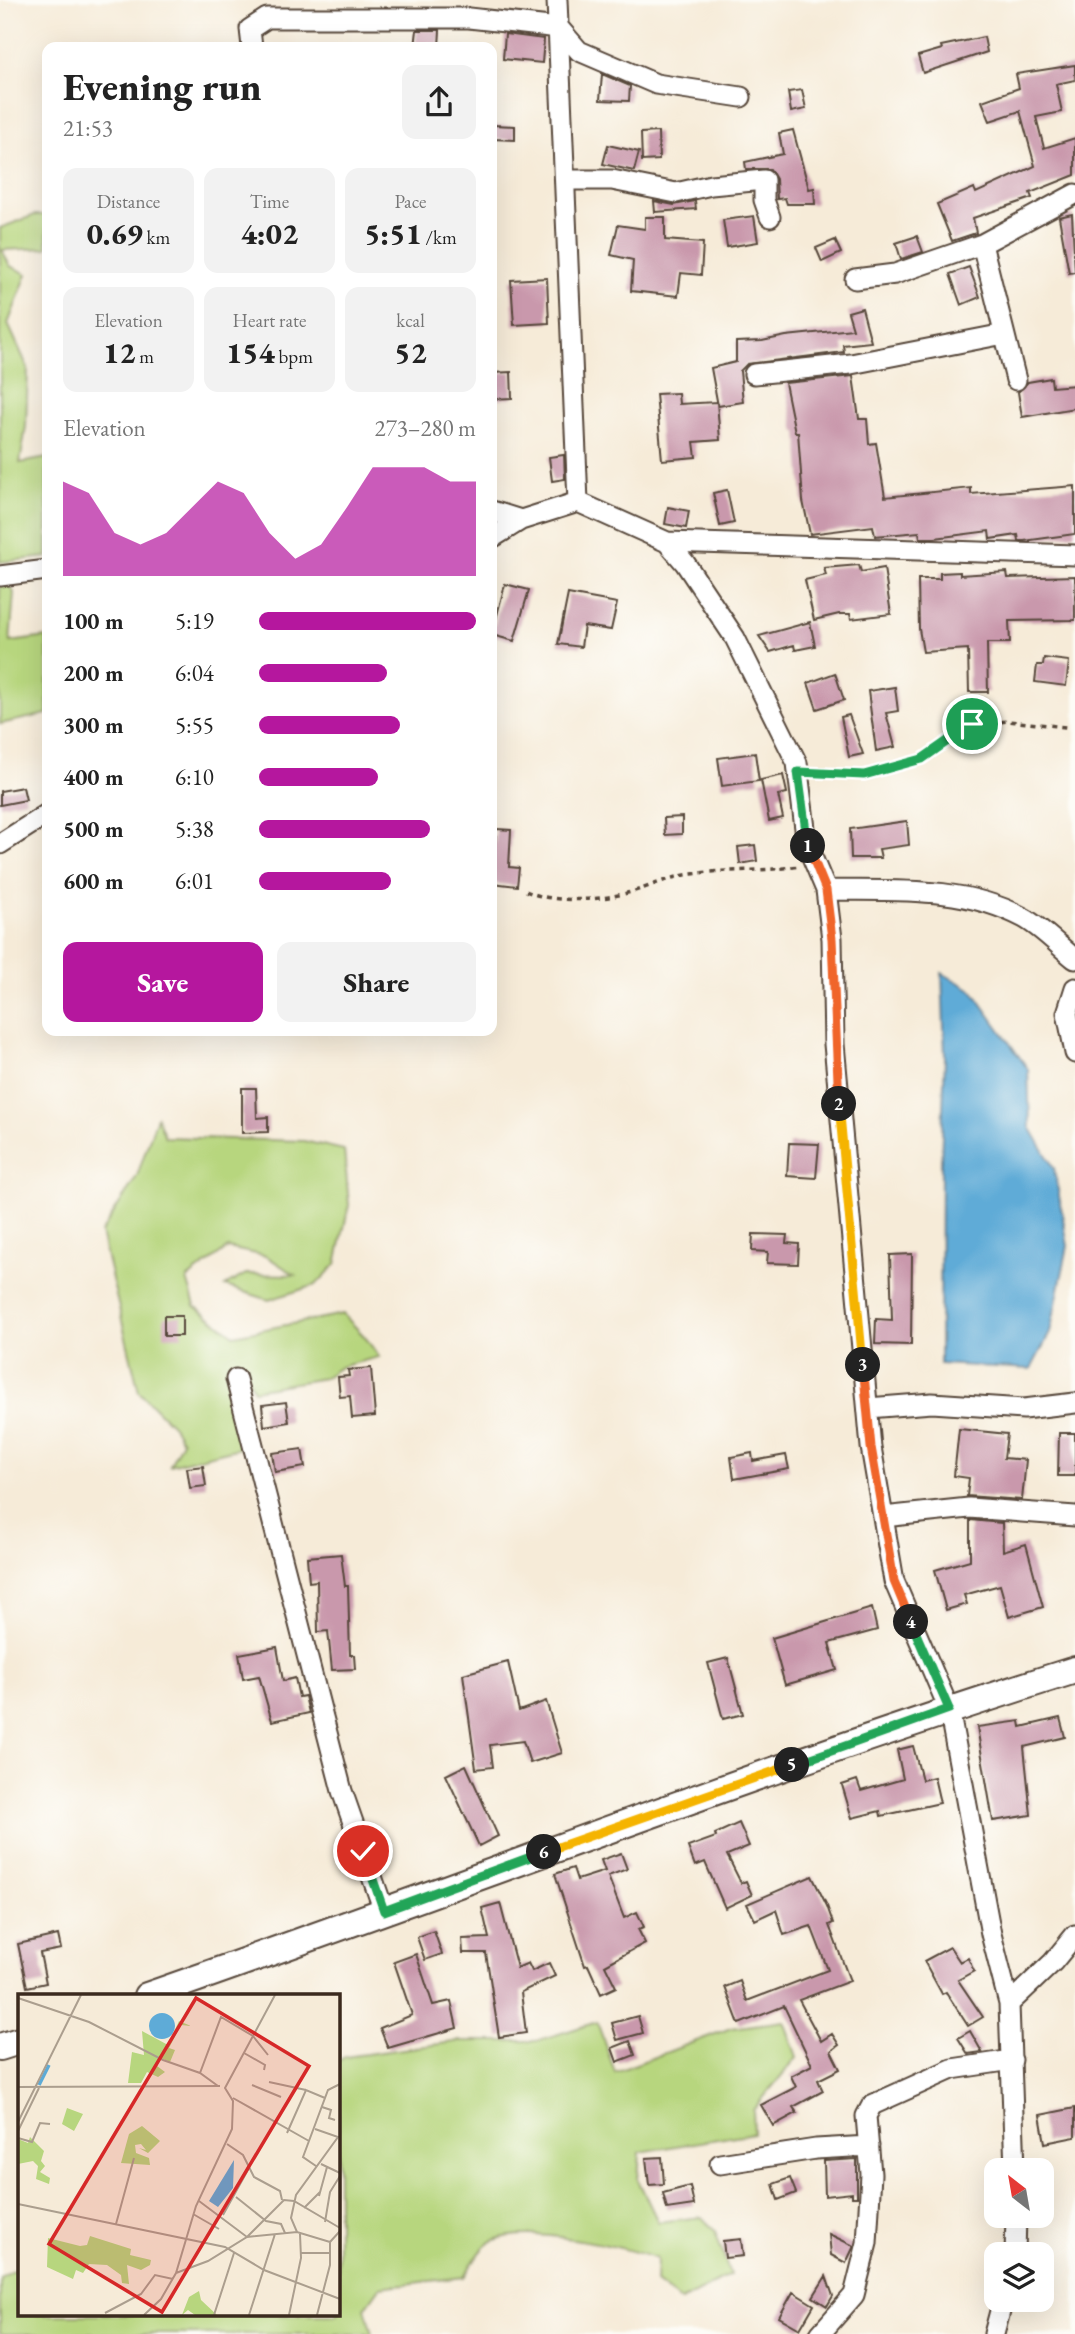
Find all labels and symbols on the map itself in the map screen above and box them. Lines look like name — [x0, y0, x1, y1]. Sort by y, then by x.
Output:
pin — [942, 694, 1002, 754]
pin: 1 — [790, 828, 826, 864]
pin: 2 — [822, 1086, 856, 1122]
pin: 3 — [846, 1348, 880, 1382]
pin: 4 — [894, 1604, 928, 1640]
pin: 5 — [774, 1748, 810, 1782]
pin — [333, 1821, 393, 1881]
pin: 6 — [526, 1834, 562, 1870]
inset map — [18, 1994, 340, 2316]
north arrow — [984, 2158, 1054, 2228]

